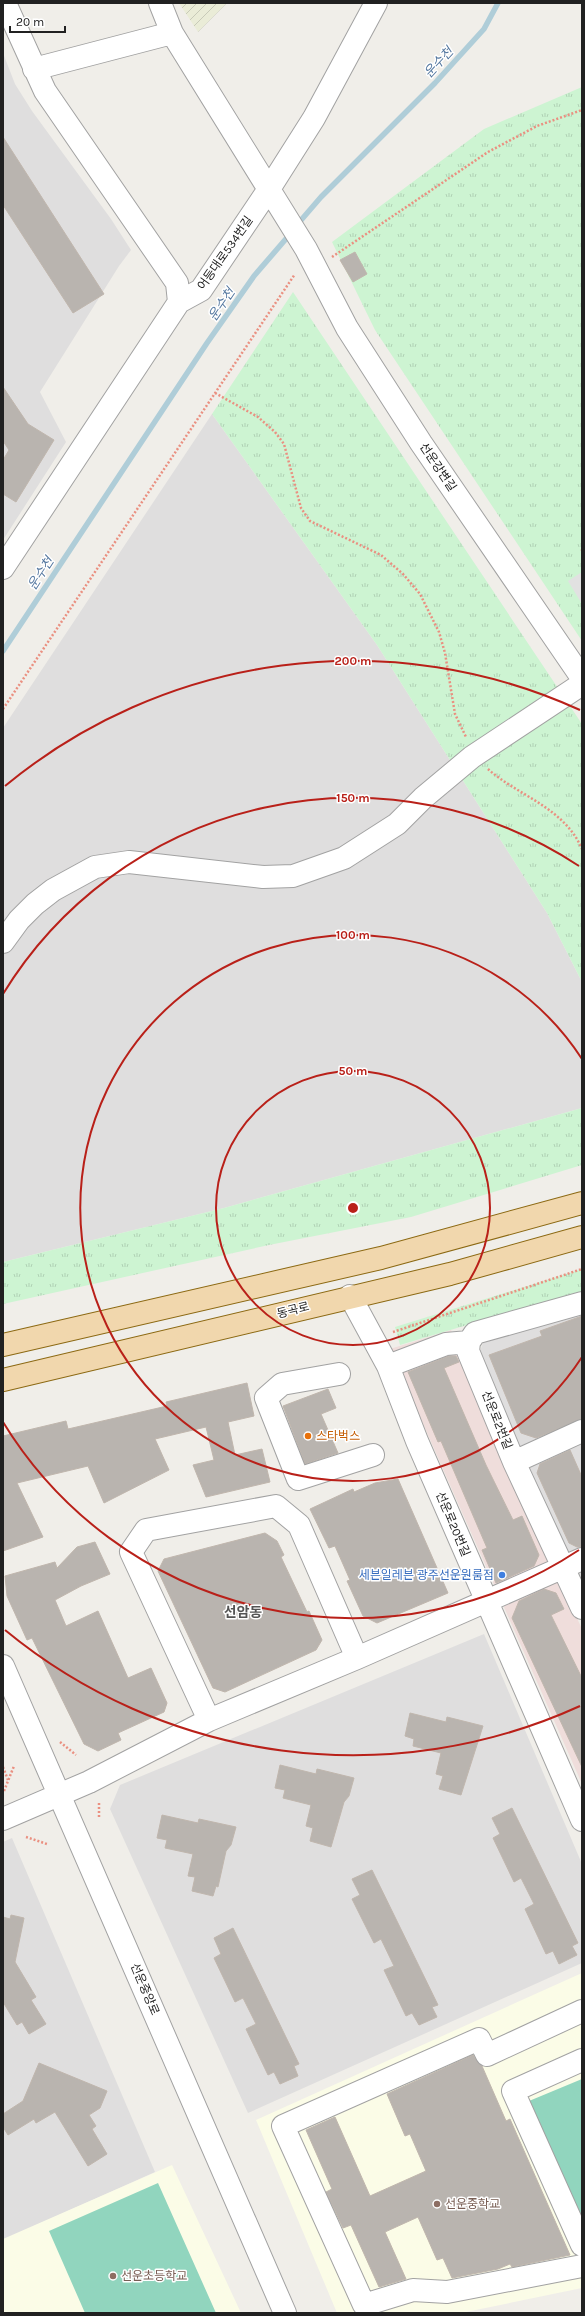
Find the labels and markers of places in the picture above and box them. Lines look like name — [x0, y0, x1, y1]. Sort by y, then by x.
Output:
centre of rings — [346, 1201, 360, 1215]
place label: 스타벅스 — [316, 1429, 360, 1443]
marker: 스타벅스 — [303, 1431, 313, 1441]
place label: 세븐일레븐 광주선운원룸점 — [359, 1568, 494, 1582]
marker: 세븐일레븐 광주선운원룸점 — [497, 1570, 507, 1580]
place label: 선운중학교 — [445, 2197, 500, 2211]
marker: 선운중학교 — [432, 2199, 442, 2209]
place label: 선운초등학교 — [121, 2269, 187, 2283]
marker: 선운초등학교 — [108, 2271, 118, 2281]

